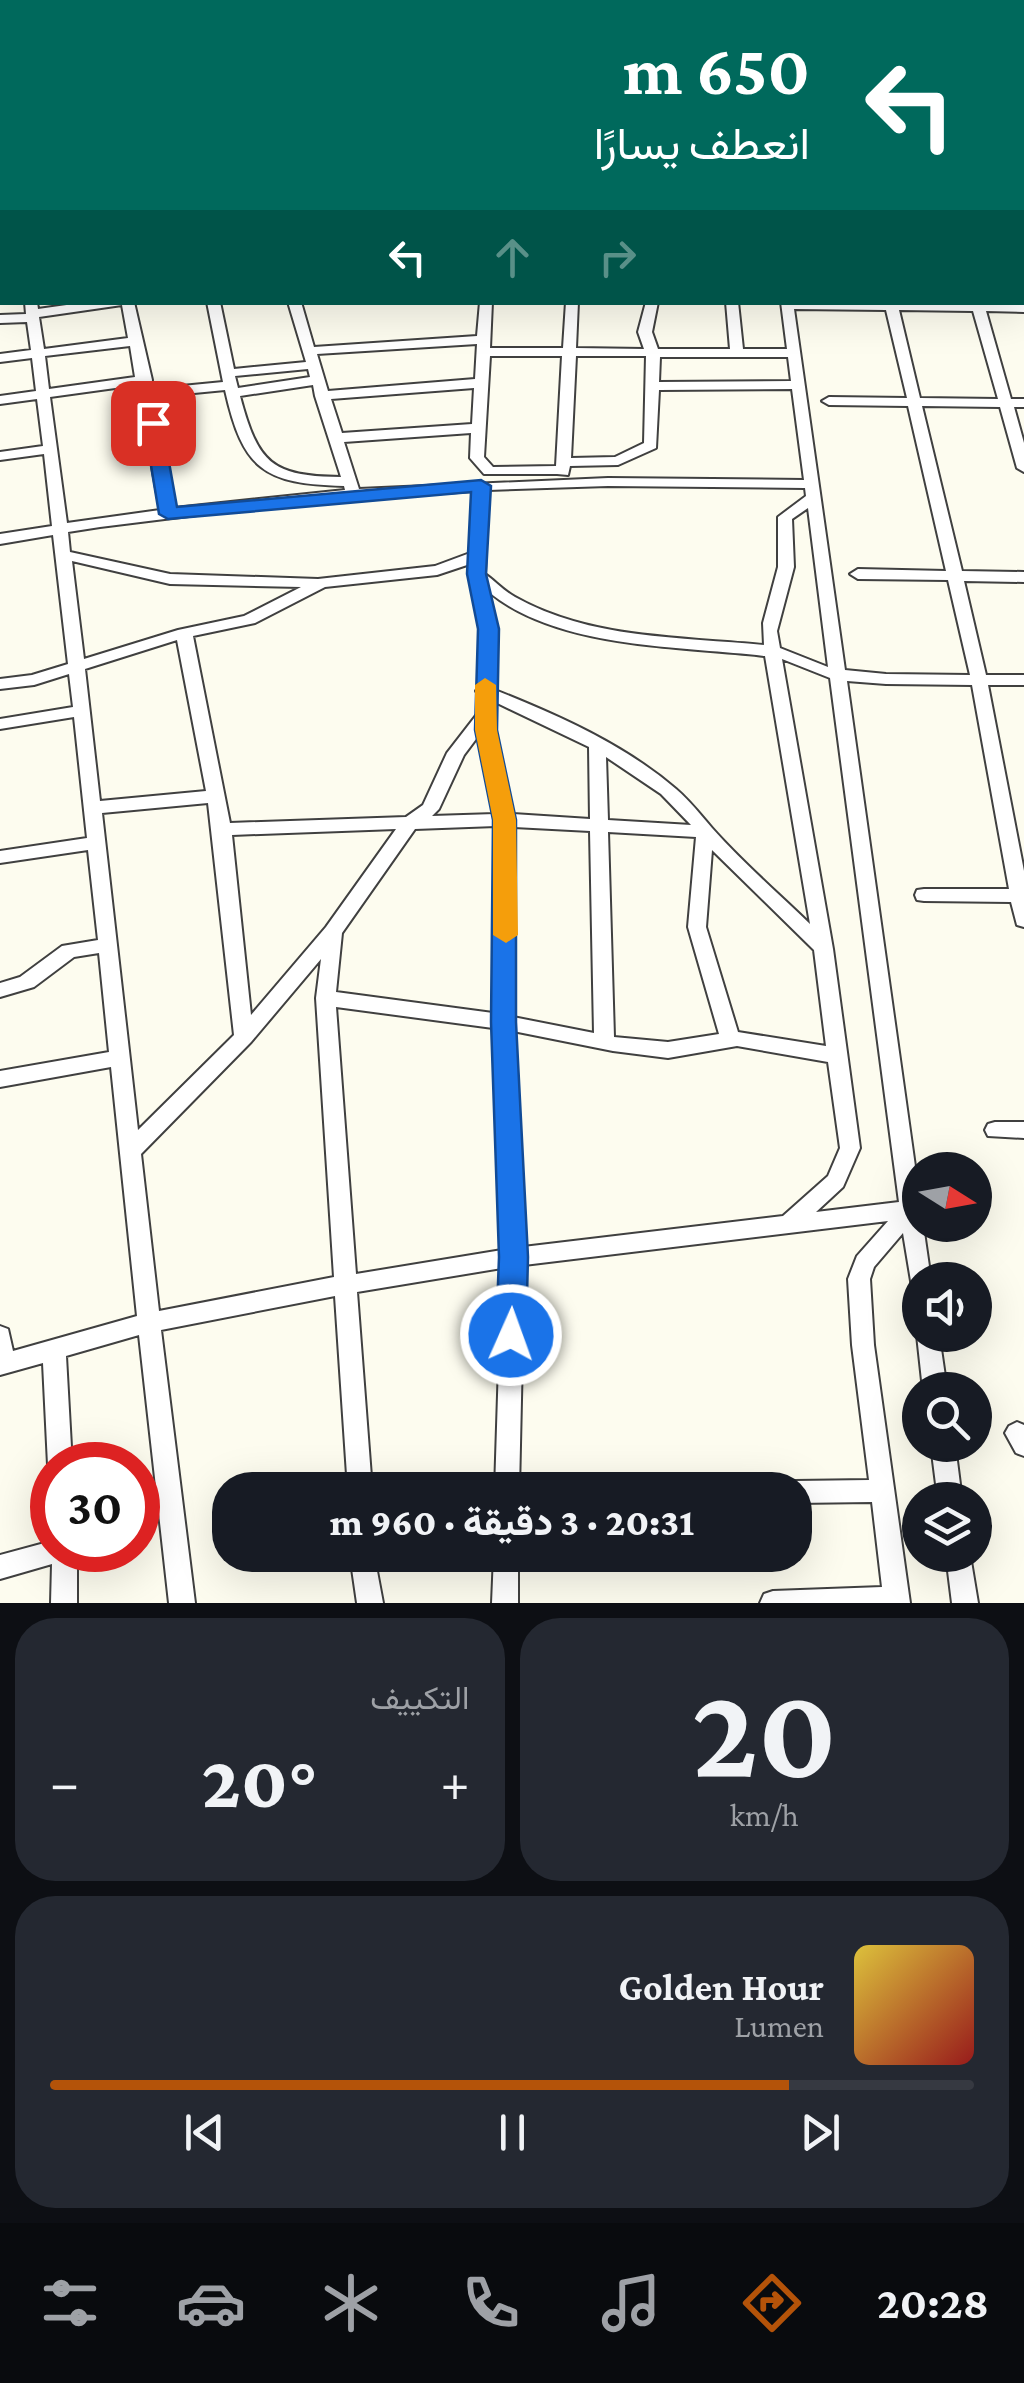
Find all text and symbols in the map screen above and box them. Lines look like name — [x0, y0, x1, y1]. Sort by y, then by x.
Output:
text: 650 m — [623, 31, 810, 109]
icon: left — [845, 40, 975, 170]
text: انعطف يسارًا — [594, 119, 810, 169]
icon: left — [380, 230, 435, 285]
icon: ahead — [485, 230, 540, 285]
icon: right — [590, 230, 645, 285]
pin — [111, 381, 196, 466]
icon: arrive — [126, 396, 181, 451]
north arrow — [902, 1152, 992, 1242]
map controls — [902, 1152, 992, 1572]
button: sound — [902, 1262, 992, 1352]
position arrow — [459, 1283, 563, 1387]
button: search — [902, 1372, 992, 1462]
speed limit sign: 30 — [30, 1442, 160, 1572]
button: layers — [902, 1482, 992, 1572]
text: 20:31 · 3 دقيقة · 960 m — [330, 1501, 694, 1543]
text: 20 — [692, 1659, 837, 1804]
text: التكييف — [370, 1680, 470, 1716]
text: 20° — [202, 1740, 318, 1823]
text: − — [50, 1752, 79, 1813]
text: + — [440, 1752, 470, 1813]
text: km/h — [730, 1797, 799, 1833]
text: Golden Hour — [618, 1966, 824, 2008]
text: Lumen — [734, 2008, 824, 2044]
icon: previous — [177, 2105, 232, 2160]
icon: pause — [485, 2105, 540, 2160]
icon: next — [793, 2105, 848, 2160]
icon: filters — [35, 2268, 105, 2338]
icon: car — [176, 2268, 246, 2338]
icon: climate — [316, 2268, 386, 2338]
icon: phone — [456, 2268, 526, 2338]
icon: music — [596, 2268, 666, 2338]
icon: directions — [737, 2268, 807, 2338]
text: 20:28 — [877, 2278, 989, 2328]

